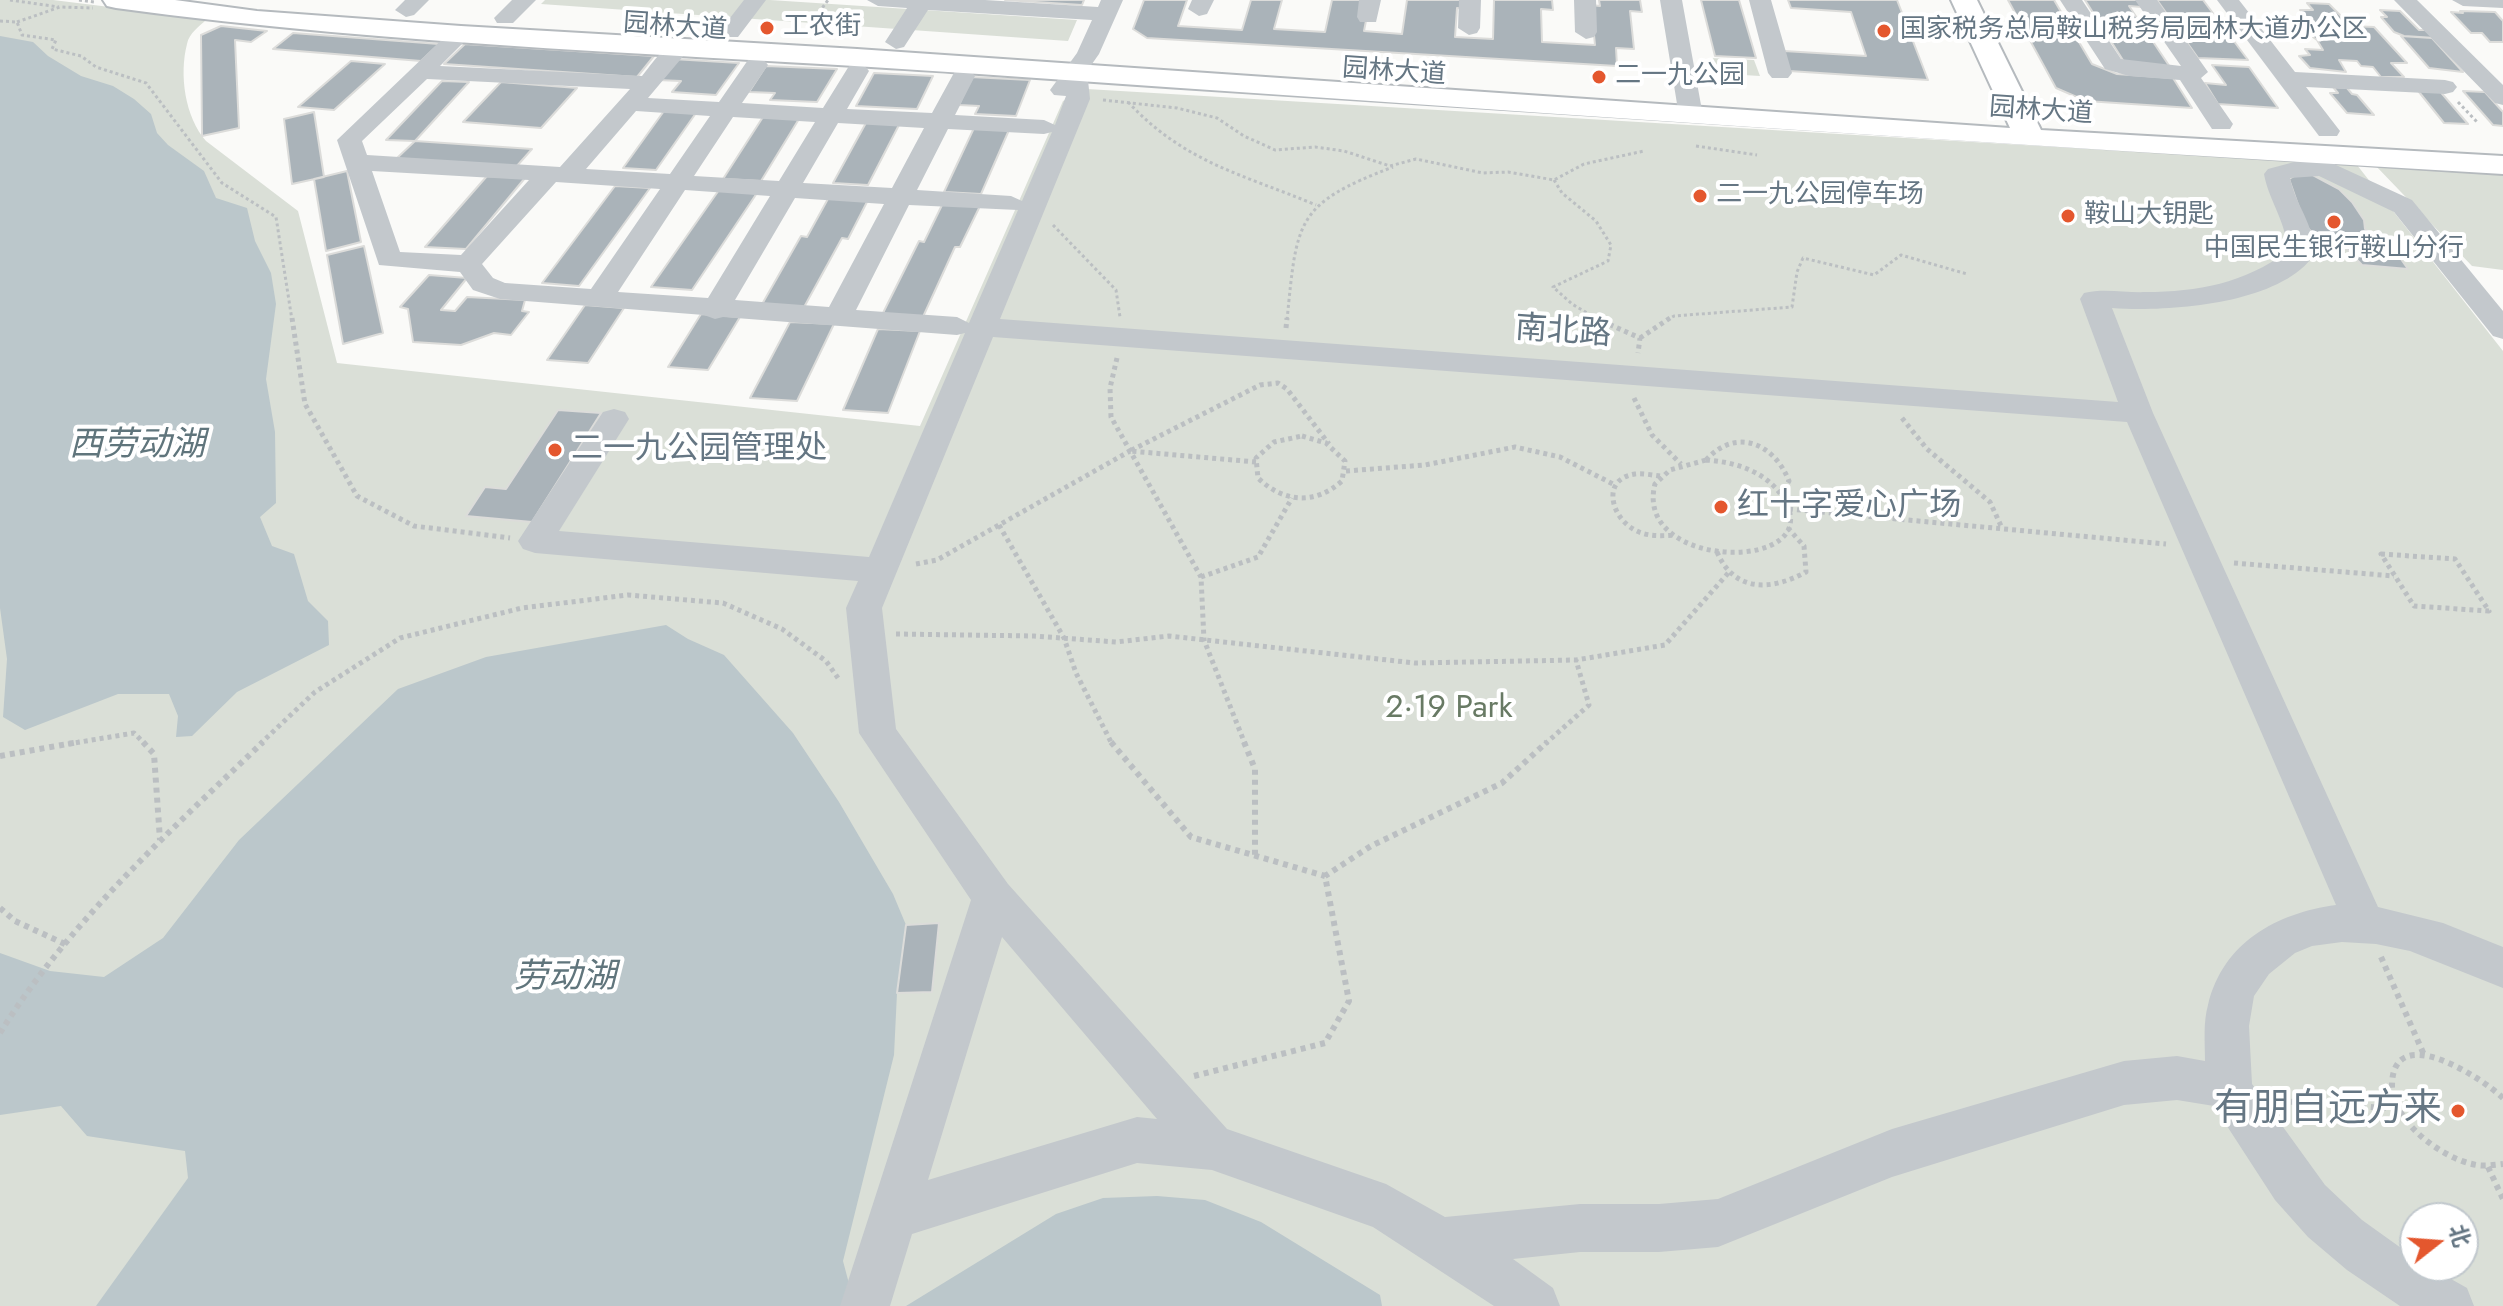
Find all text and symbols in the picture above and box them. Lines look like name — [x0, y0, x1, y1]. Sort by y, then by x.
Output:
street label: 园林大道 — [622, 9, 728, 47]
place label: 工农街 — [783, 12, 861, 44]
place label: 国家税务总局鞍山税务局园林大道办公区 — [1900, 15, 2368, 47]
marker: 工农街 — [758, 19, 776, 37]
marker: 国家税务总局鞍山税务局园林大道办公区 — [1875, 22, 1893, 40]
street label: 园林大道 — [1341, 54, 1447, 92]
place label: 二一九公园 — [1615, 61, 1745, 93]
marker: 二一九公园 — [1590, 68, 1608, 86]
street label: 园林大道 — [1988, 93, 2094, 131]
place label: 二一九公园停车场 — [1716, 180, 1924, 212]
marker: 二一九公园停车场 — [1691, 187, 1709, 205]
place label: 鞍山大钥匙 — [2084, 200, 2214, 232]
marker: 鞍山大钥匙 — [2059, 207, 2077, 225]
marker: 中国民生银行鞍山分行 — [2325, 213, 2343, 231]
place label: 中国民生银行鞍山分行 — [2204, 234, 2464, 266]
street label: 南北路 — [1514, 310, 1612, 356]
water label: 西劳动湖 — [69, 427, 205, 467]
place label: 二一九公园管理处 — [571, 431, 827, 469]
marker: 二一九公园管理处 — [546, 441, 564, 459]
place label: 红十字爱心广场 — [1737, 488, 1961, 526]
marker: 红十字爱心广场 — [1712, 498, 1730, 516]
park label: 2·19 Park — [1385, 690, 1513, 728]
water label: 劳动湖 — [514, 959, 616, 999]
place label: 有朋自远方来 — [2214, 1088, 2442, 1134]
marker: 有朋自远方来 — [2449, 1102, 2467, 1120]
north arrow — [2399, 1202, 2479, 1282]
text: 北 — [2442, 1220, 2479, 1251]

